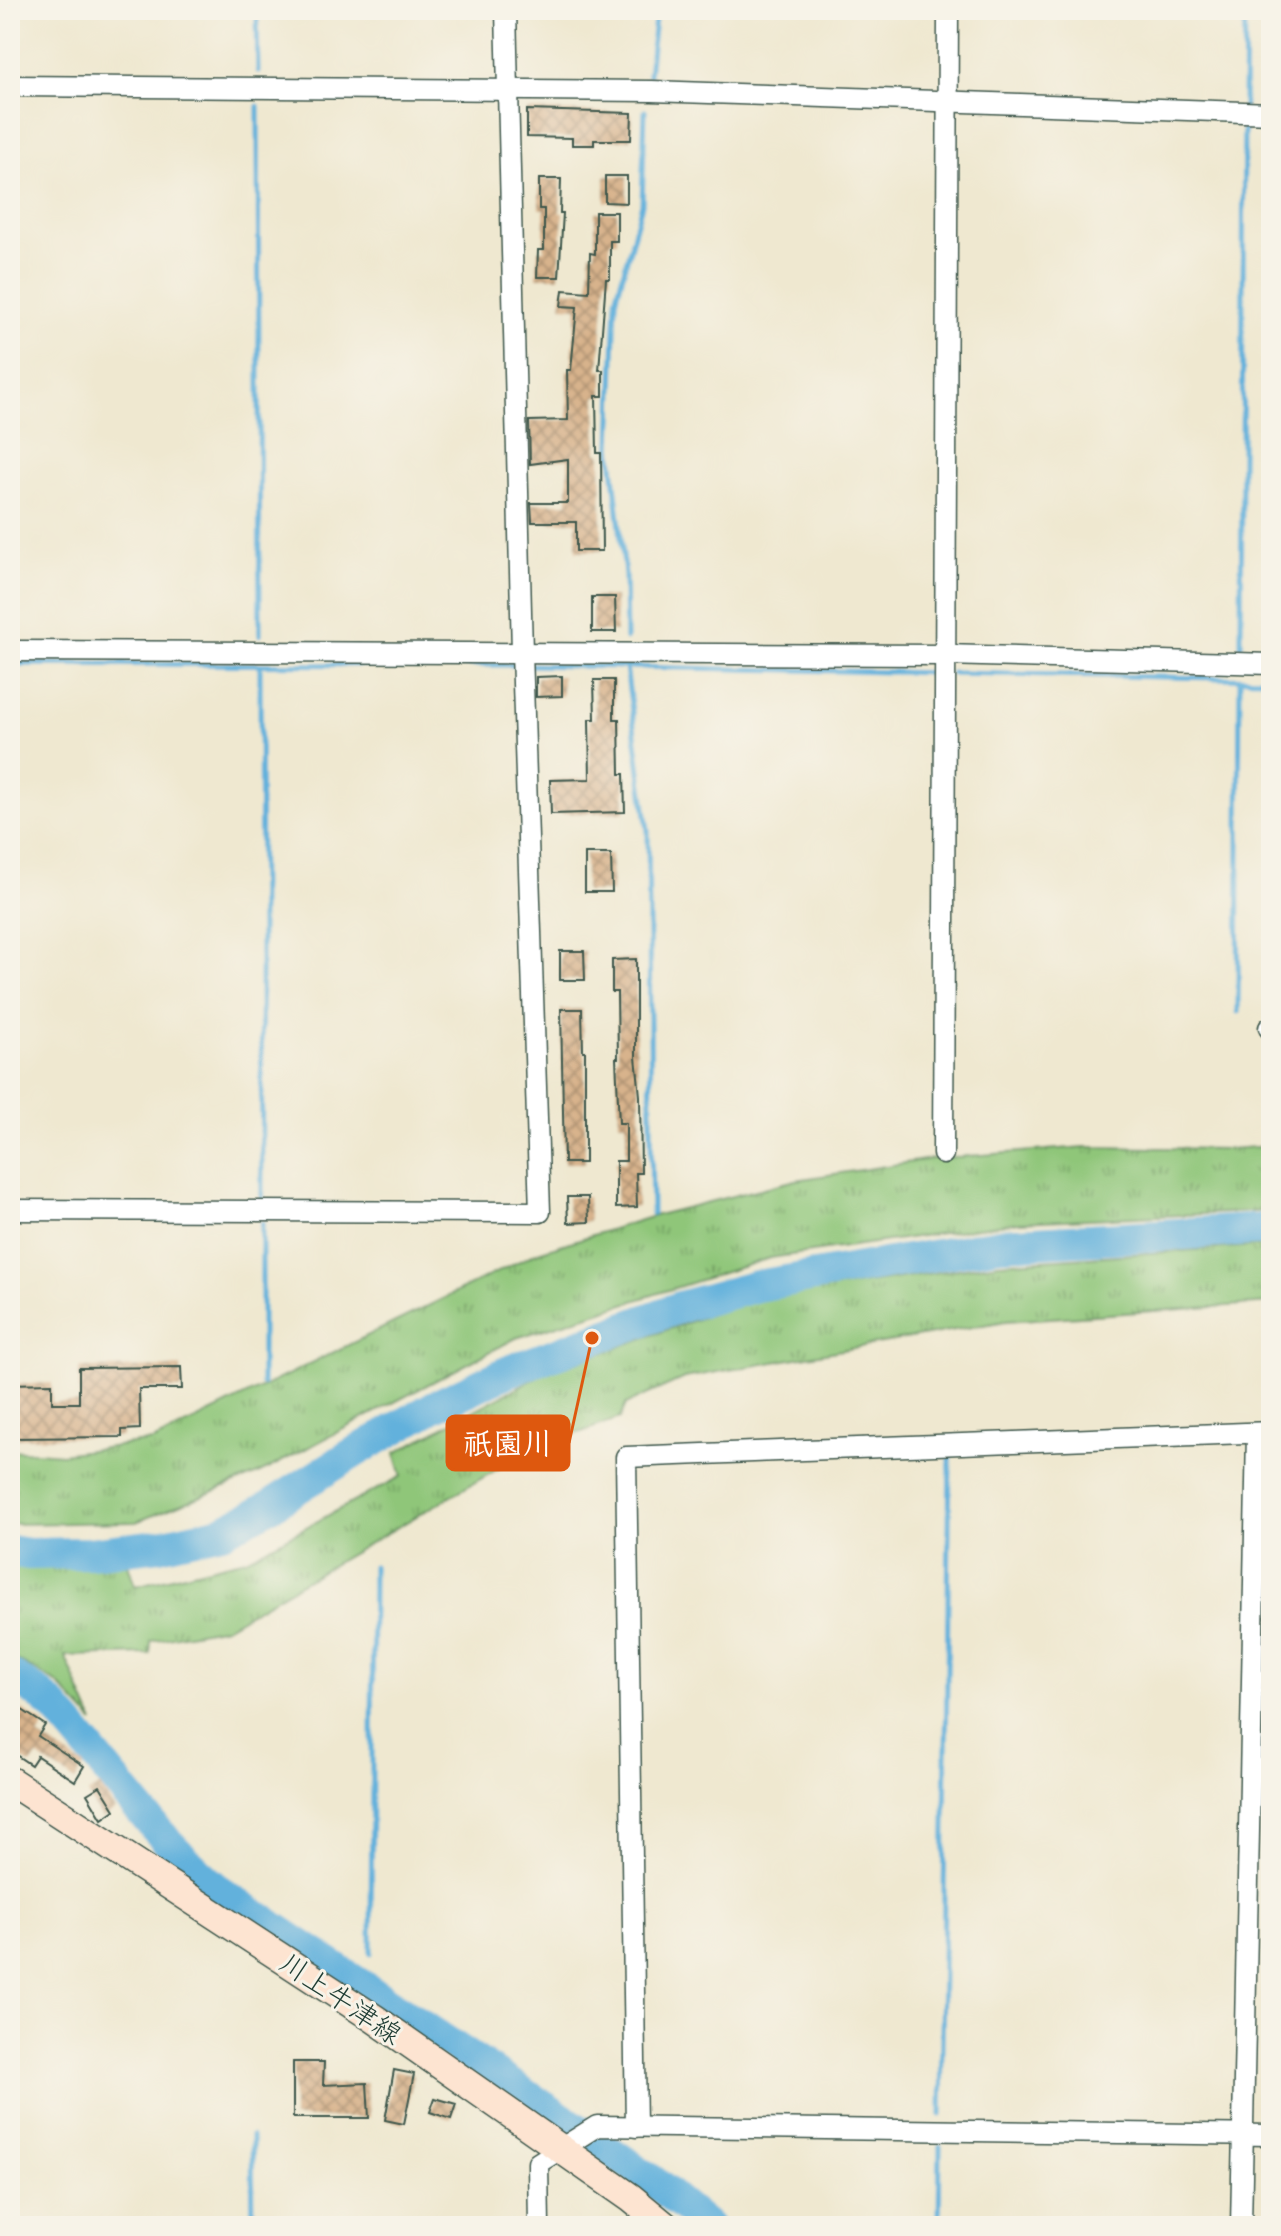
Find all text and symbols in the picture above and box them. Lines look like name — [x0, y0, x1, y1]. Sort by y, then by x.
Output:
callout: 祇園川 — [447, 1416, 569, 1470]
text: 祇園川 — [463, 1424, 553, 1462]
street label: 川上牛津線 — [273, 1944, 409, 2052]

